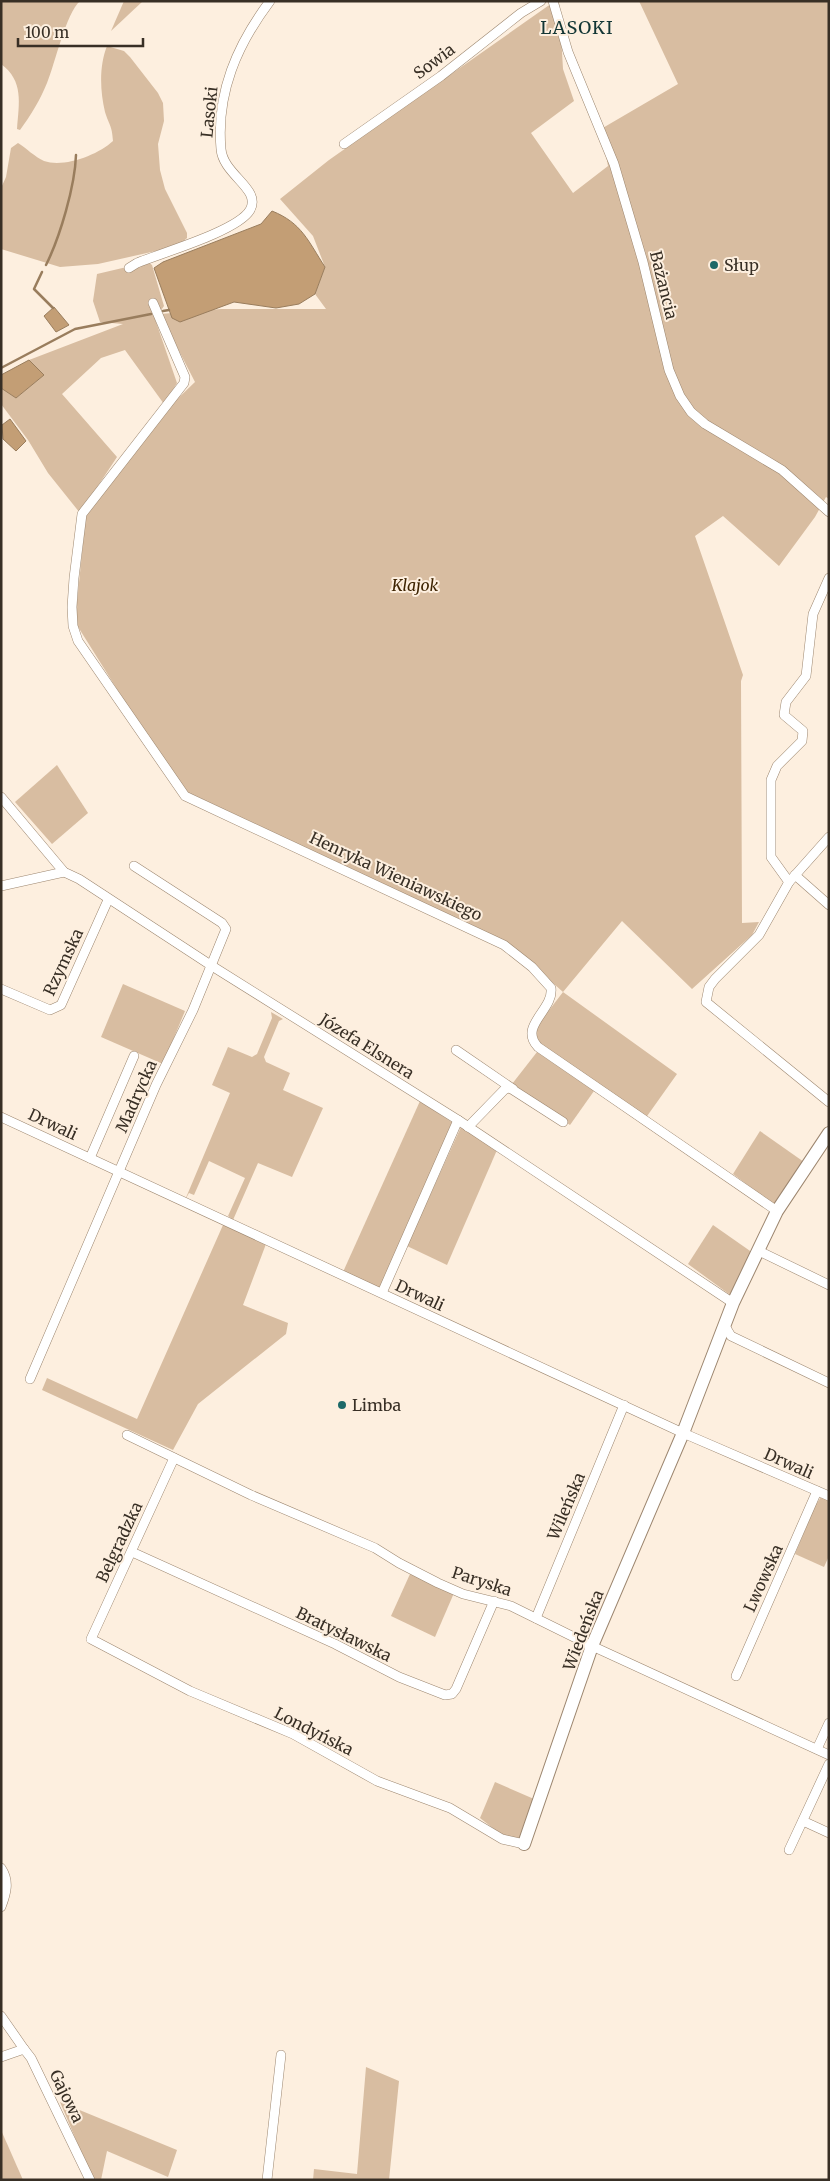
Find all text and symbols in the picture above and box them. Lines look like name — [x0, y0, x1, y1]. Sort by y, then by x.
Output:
scale bar — [18, 15, 142, 47]
district label: LASOKI — [540, 16, 614, 39]
text: 100 m — [25, 23, 69, 42]
street label: Sowia — [409, 39, 459, 83]
street label: Lasoki — [196, 85, 222, 139]
street label: Bażancia — [646, 249, 682, 322]
place label: Słup — [724, 255, 759, 275]
marker: Słup — [708, 259, 720, 271]
park label: Klajok — [391, 575, 438, 595]
street label: Henryka Wieniawskiego — [307, 827, 485, 925]
street label: Rzymska — [39, 925, 87, 999]
street label: Józefa Elsnera — [315, 1008, 418, 1083]
street label: Madrycka — [111, 1056, 161, 1135]
street label: Drwali — [25, 1104, 81, 1144]
street label: Drwali — [392, 1275, 448, 1315]
place label: Limba — [352, 1395, 401, 1415]
marker: Limba — [336, 1399, 348, 1411]
street label: Drwali — [761, 1443, 817, 1483]
street label: Wileńska — [542, 1469, 589, 1544]
street label: Belgradzka — [92, 1498, 147, 1586]
street label: Lwowska — [739, 1541, 787, 1615]
street label: Paryska — [450, 1562, 515, 1600]
street label: Wiedeńska — [558, 1586, 608, 1674]
street label: Bratysławska — [293, 1602, 395, 1666]
street label: Londyńska — [271, 1703, 357, 1760]
street label: Gajowa — [46, 2066, 88, 2126]

